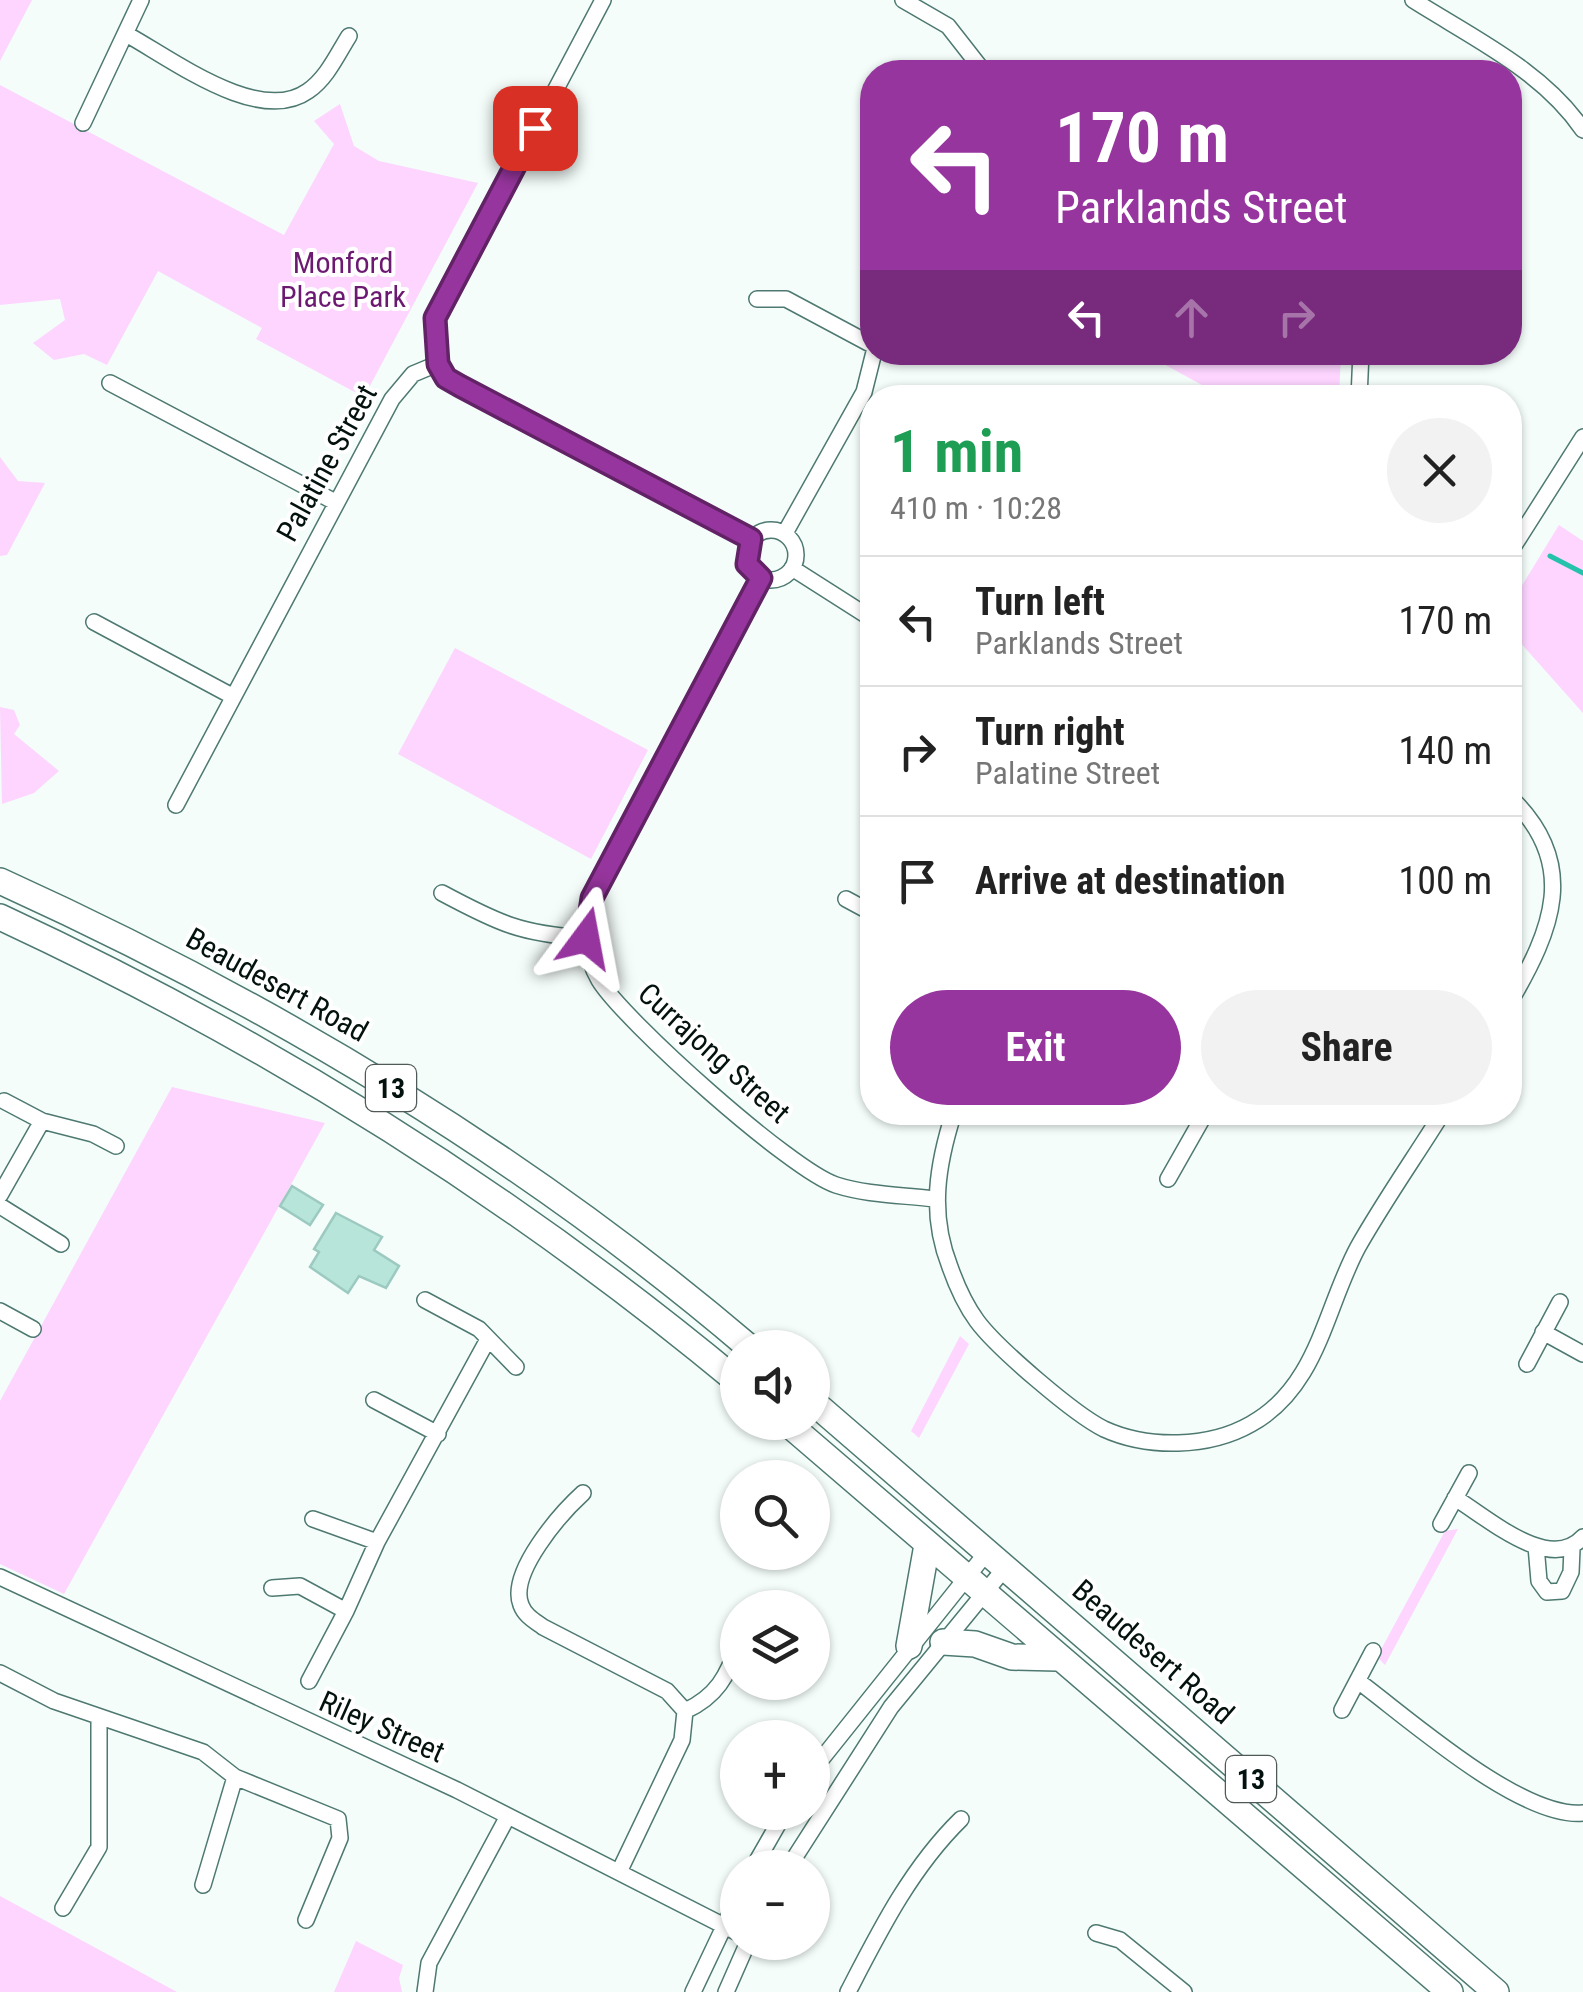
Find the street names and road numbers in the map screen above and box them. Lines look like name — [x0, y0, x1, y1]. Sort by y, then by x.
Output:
street label: Palatine Street — [269, 378, 384, 547]
street label: Beaudesert Road — [180, 920, 374, 1049]
street label: Currajong Street — [631, 975, 797, 1130]
road number: 13 — [366, 1065, 416, 1111]
street label: Beaudesert Road — [1066, 1572, 1241, 1731]
street label: Riley Street — [314, 1683, 450, 1770]
road number: 13 — [1226, 1756, 1276, 1802]

